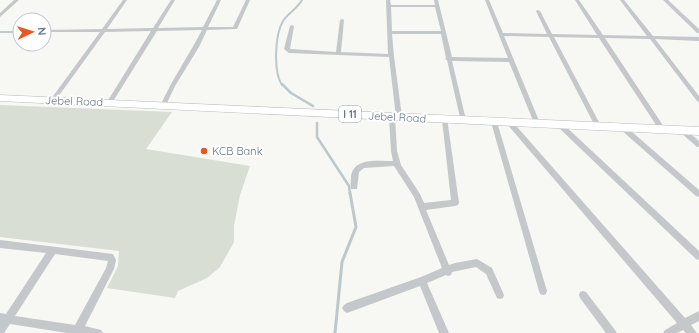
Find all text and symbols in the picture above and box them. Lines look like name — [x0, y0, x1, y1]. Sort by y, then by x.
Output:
north arrow — [12, 12, 52, 52]
text: N — [35, 27, 49, 36]
street label: Jebel Road — [45, 93, 103, 109]
road number: I 11 — [339, 106, 361, 122]
street label: Jebel Road — [368, 108, 426, 126]
place label: KCB Bank — [212, 144, 263, 158]
marker: KCB Bank — [199, 146, 209, 156]

